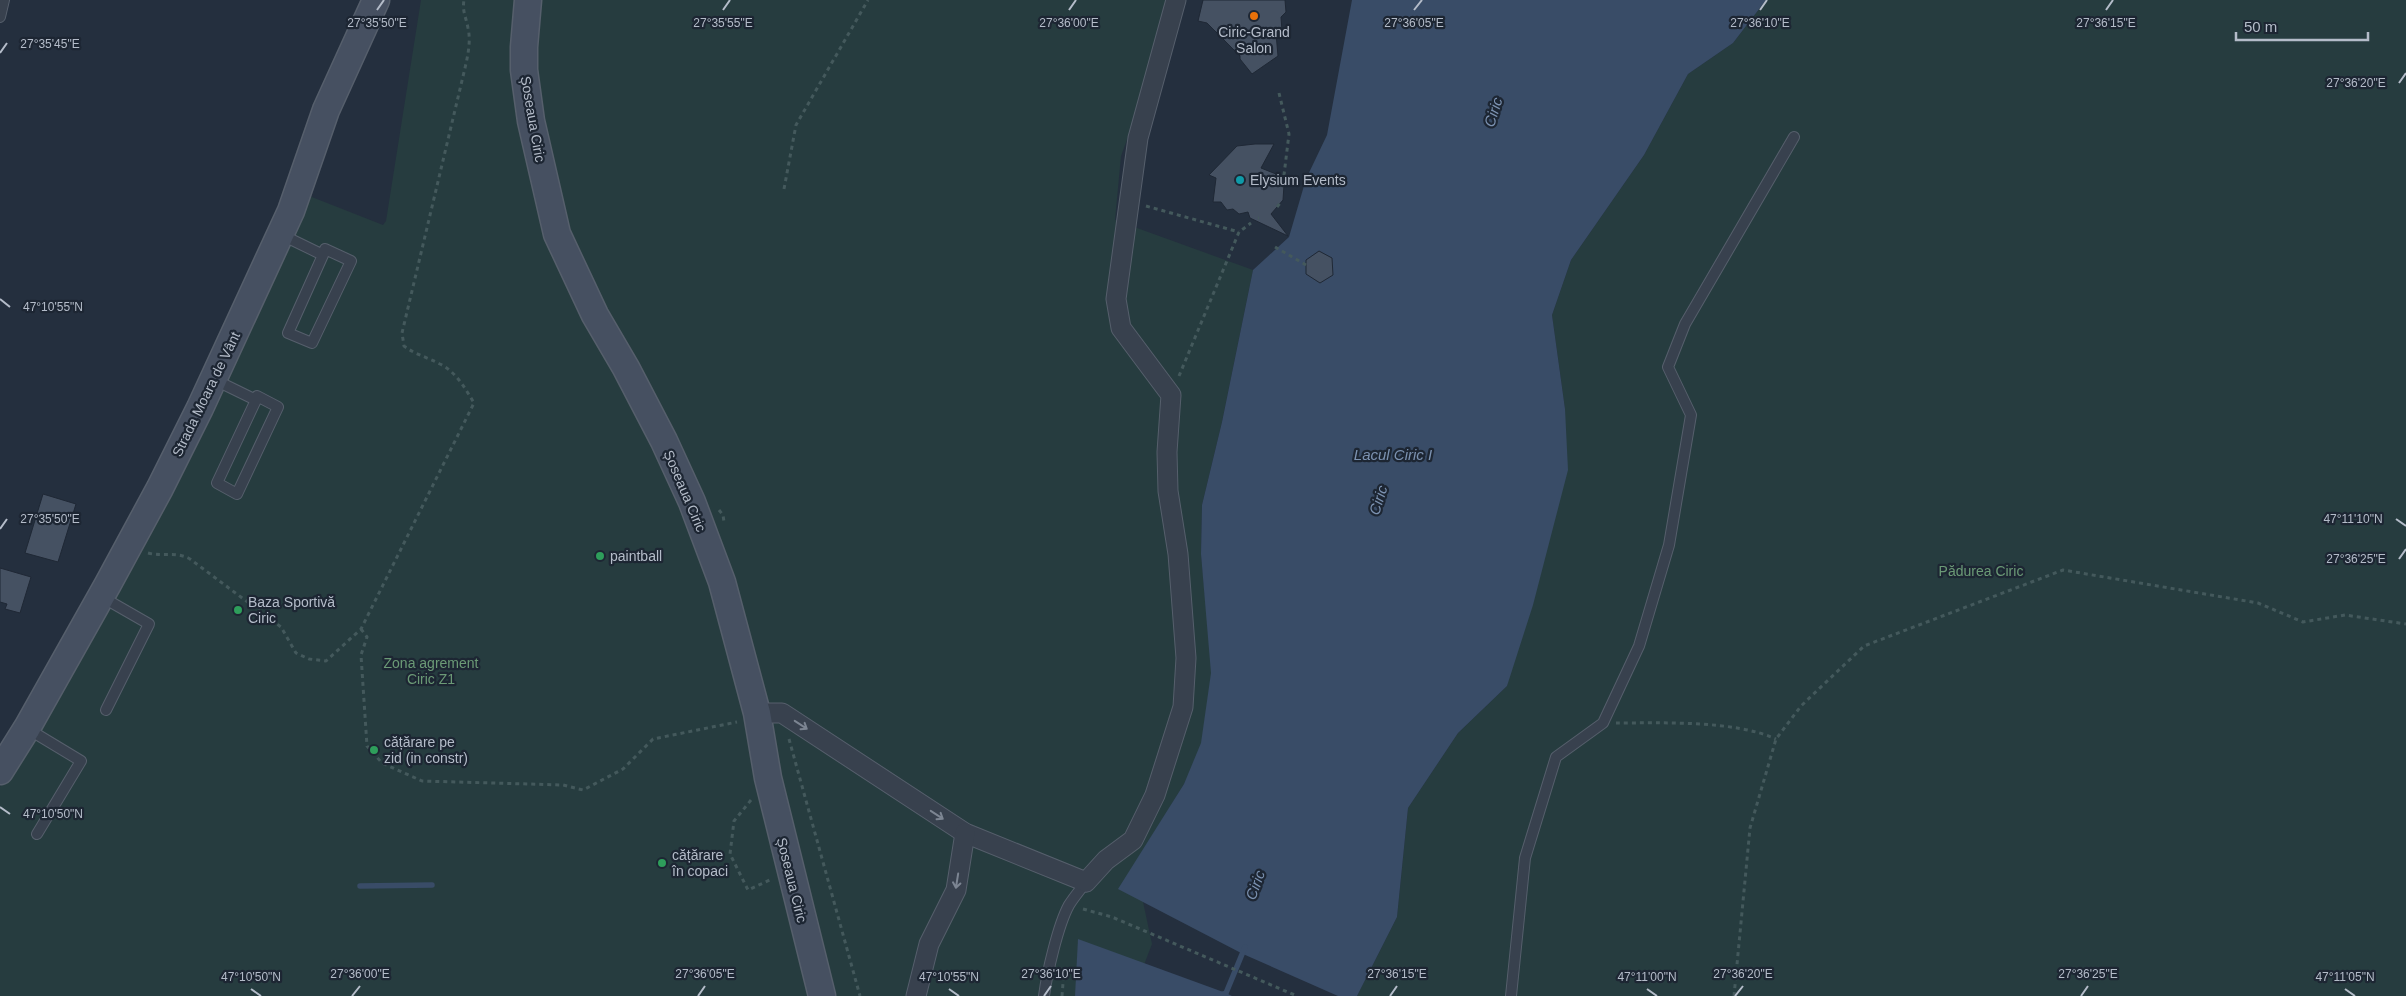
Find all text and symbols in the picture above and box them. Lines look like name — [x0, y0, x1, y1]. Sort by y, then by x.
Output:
marker: Ciric-Grand Salon — [1248, 10, 1260, 22]
scale bar — [2236, 10, 2368, 42]
text: 27°35'50"E — [347, 16, 407, 30]
text: 27°35'55"E — [693, 16, 753, 30]
text: 27°36'00"E — [1039, 16, 1099, 30]
text: 27°36'05"E — [1384, 16, 1444, 30]
text: 27°36'10"E — [1730, 16, 1790, 30]
text: 27°36'15"E — [2076, 16, 2136, 30]
text: 50 m — [2244, 18, 2277, 35]
place label: Ciric-Grand Salon — [1218, 24, 1290, 56]
text: 27°35'45"E — [20, 37, 80, 51]
street label: Șoseaua Ciric — [518, 75, 548, 163]
text: 27°36'20"E — [2326, 76, 2386, 90]
water label: Ciric — [1480, 95, 1506, 129]
place label: Elysium Events — [1250, 172, 1346, 188]
marker: Elysium Events — [1234, 174, 1246, 186]
text: 47°10'55"N — [23, 300, 83, 314]
street label: Strada Moara de Vânt — [169, 329, 243, 459]
water label: Lacul Ciric I — [1354, 446, 1432, 463]
street label: Șoseaua Ciric — [661, 448, 709, 534]
water label: Ciric — [1365, 483, 1391, 517]
text: 27°35'50"E — [20, 512, 80, 526]
text: 47°11'10"N — [2323, 512, 2383, 526]
place label: paintball — [610, 548, 662, 564]
marker: paintball — [594, 550, 606, 562]
text: 27°36'25"E — [2326, 552, 2386, 566]
park label: Pădurea Ciric — [1939, 563, 2023, 579]
place label: Baza Sportivă Ciric — [248, 594, 335, 626]
marker: Baza Sportivă Ciric — [232, 604, 244, 616]
park label: Zona agrement Ciric Z1 — [384, 655, 479, 687]
one-way arrow — [794, 721, 808, 731]
place label: cățărare pe zid (in constr) — [384, 734, 468, 766]
marker: cățărare pe zid (in constr) — [368, 744, 380, 756]
text: 47°10'50"N — [23, 807, 83, 821]
one-way arrow — [930, 810, 944, 820]
street label: Șoseaua Ciric — [774, 836, 810, 924]
place label: cățărare în copaci — [671, 847, 728, 879]
marker: cățărare în copaci — [656, 857, 668, 869]
water label: Ciric — [1242, 868, 1268, 902]
one-way arrow — [952, 873, 962, 889]
text: 27°36'00"E — [330, 967, 390, 981]
text: 27°36'05"E — [675, 967, 735, 981]
text: 27°36'10"E — [1021, 967, 1081, 981]
text: 27°36'15"E — [1367, 967, 1427, 981]
text: 27°36'20"E — [1713, 967, 1773, 981]
text: 27°36'25"E — [2058, 967, 2118, 981]
text: 47°10'50"N — [221, 970, 281, 984]
text: 47°10'55"N — [919, 970, 979, 984]
text: 47°11'00"N — [1617, 970, 1677, 984]
text: 47°11'05"N — [2315, 970, 2375, 984]

